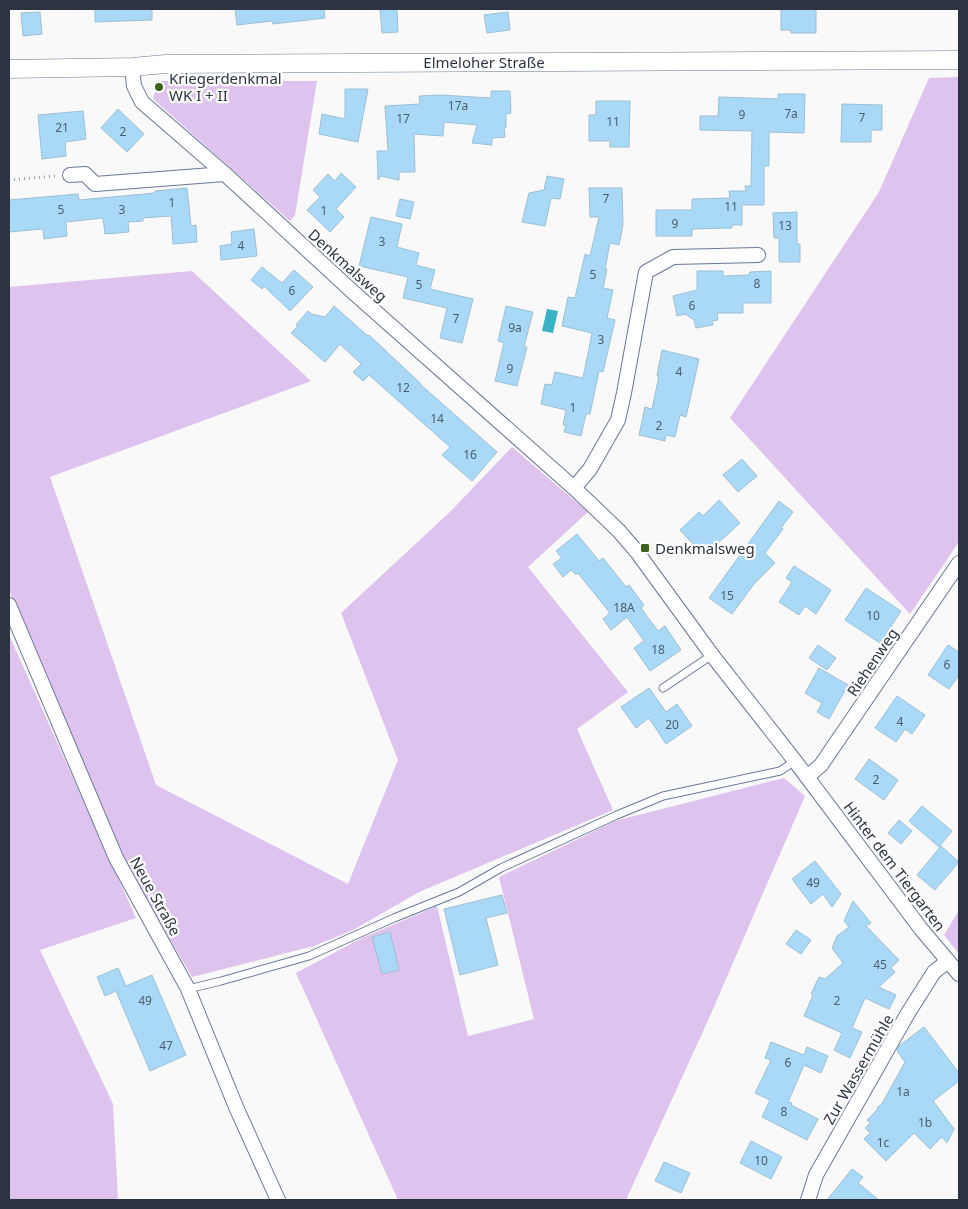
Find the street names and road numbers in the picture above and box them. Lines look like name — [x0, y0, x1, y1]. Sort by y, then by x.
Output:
street label: Elmeloher Straße — [423, 52, 545, 72]
street label: Denkmalsweg — [304, 224, 392, 306]
street label: Riehenweg — [842, 624, 902, 700]
street label: Hinter dem Tiergarten — [840, 797, 950, 935]
street label: Neue Straße — [126, 853, 186, 939]
street label: Zur Wassermühle — [818, 1010, 898, 1128]

